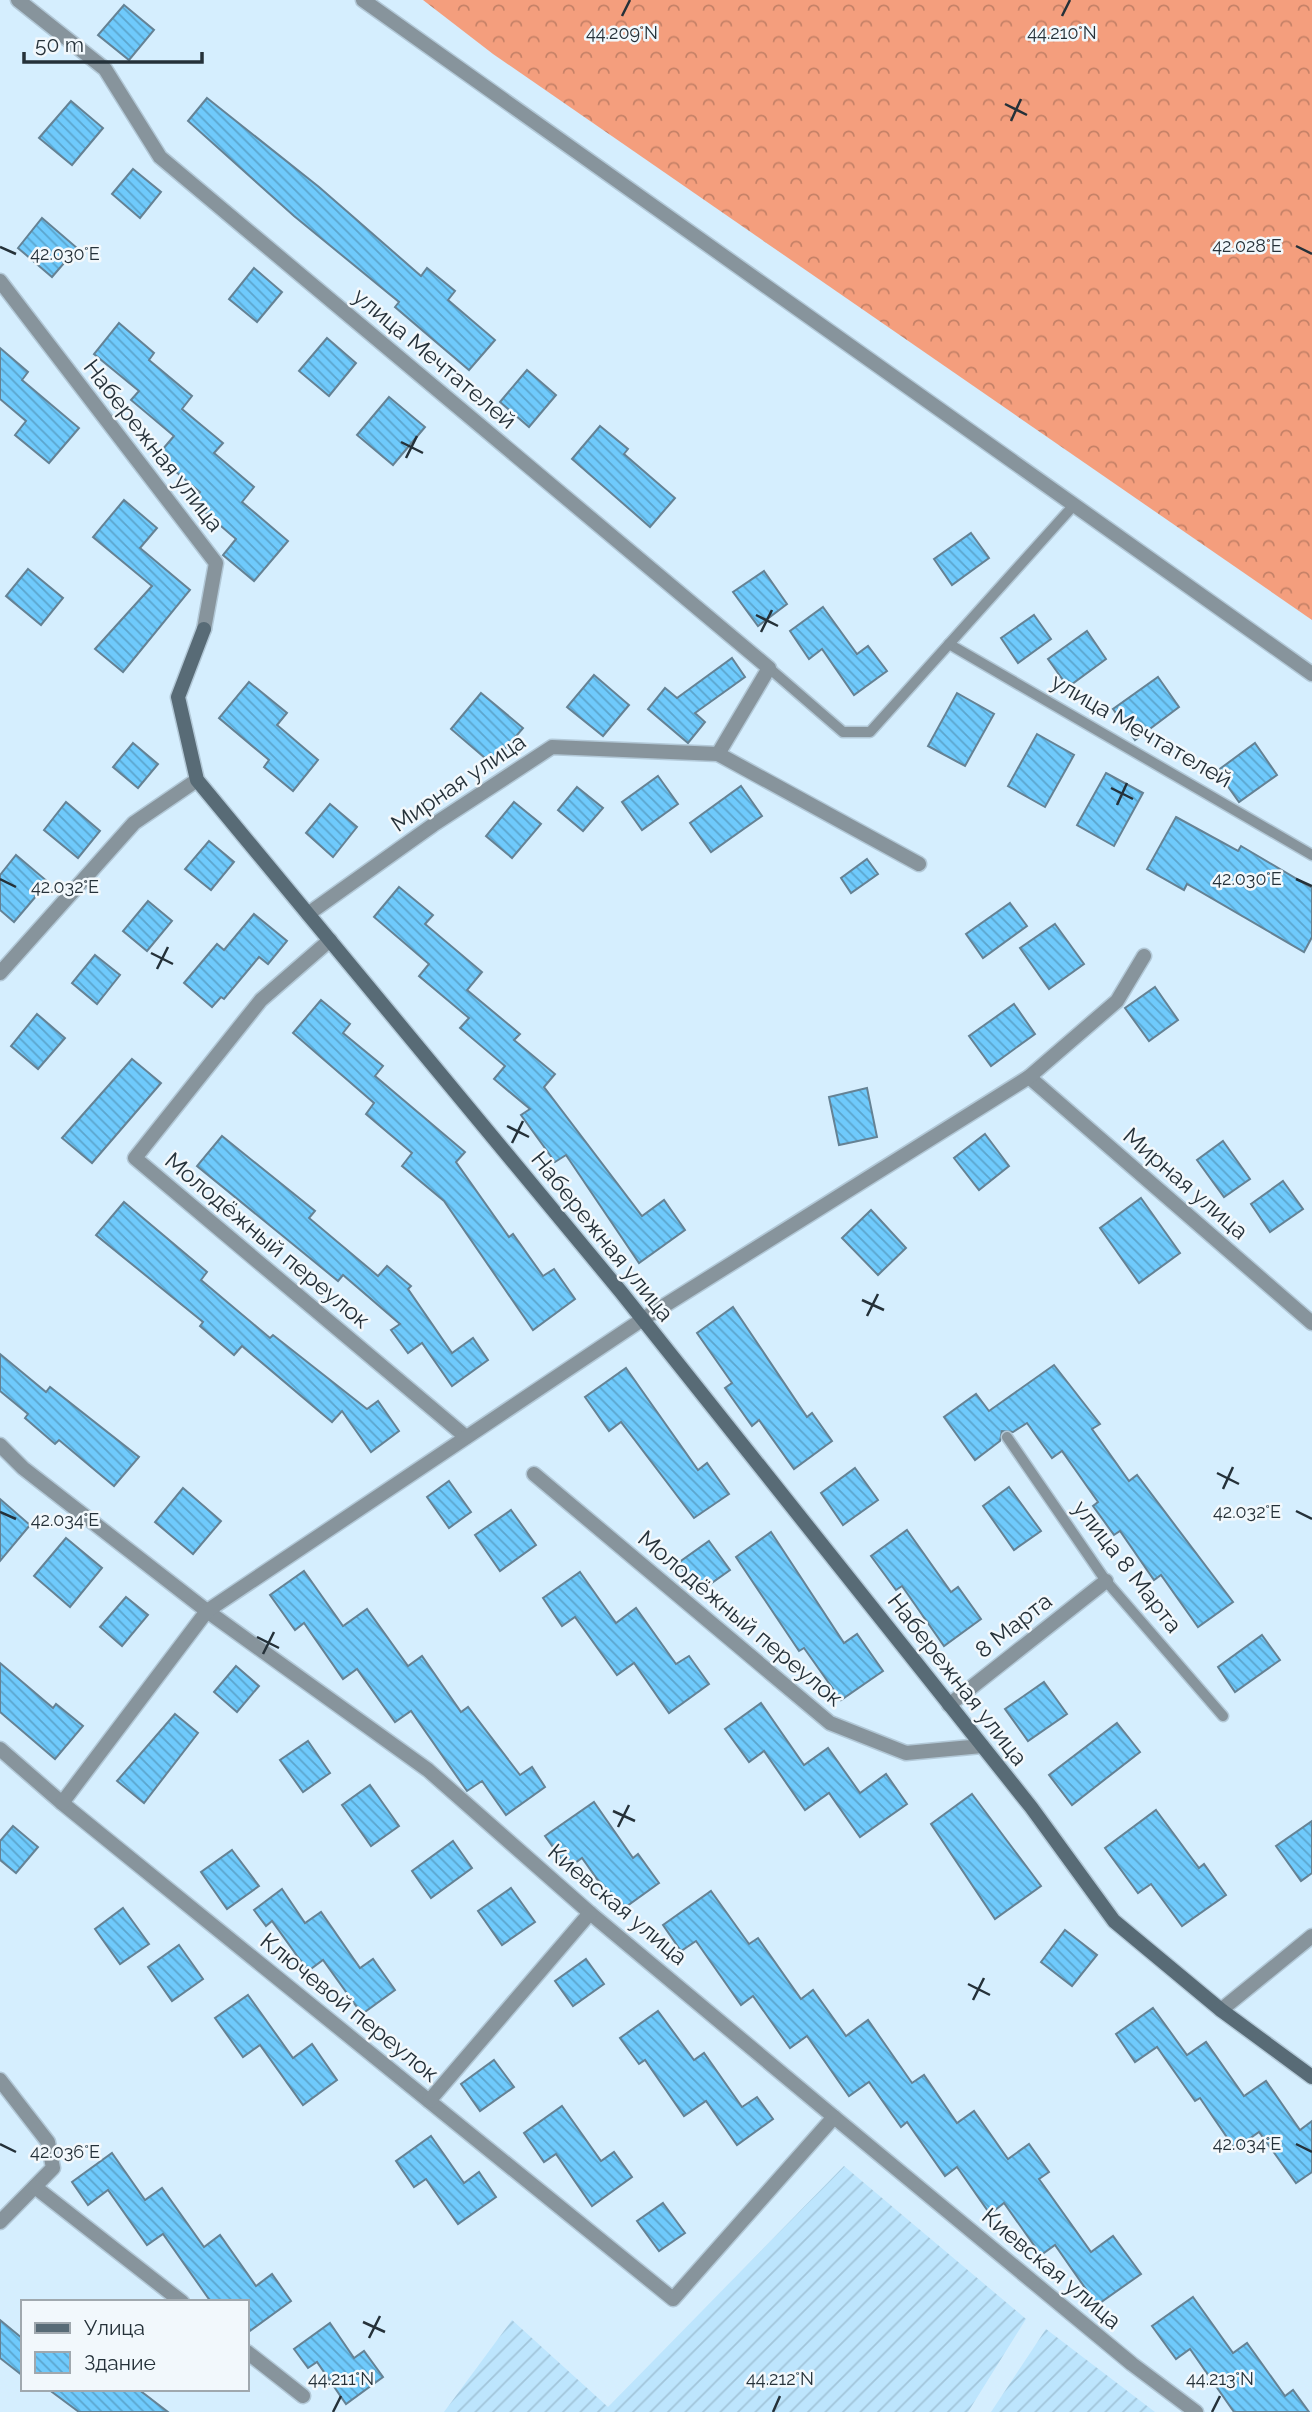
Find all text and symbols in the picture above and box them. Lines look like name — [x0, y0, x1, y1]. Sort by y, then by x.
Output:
scale bar — [24, 21, 203, 65]
text: 44.209°N — [586, 22, 658, 43]
text: 44.210°N — [1027, 22, 1097, 43]
text: 50 m — [35, 32, 84, 57]
text: 42.028°E — [1212, 235, 1282, 256]
text: 42.030°E — [30, 243, 100, 264]
street label: улица Мечтателей — [348, 282, 522, 434]
street label: Набережная улица — [78, 354, 230, 536]
street label: улица Мечтателей — [1047, 667, 1237, 793]
street label: Мирная улица — [386, 727, 530, 837]
text: 42.030°E — [1212, 868, 1282, 889]
text: 42.032°E — [31, 876, 99, 897]
street label: Мирная улица — [1118, 1122, 1254, 1244]
street label: Молодёжный переулок — [160, 1146, 376, 1334]
street label: Набережная улица — [526, 1146, 680, 1326]
street label: улица 8 Марта — [1068, 1494, 1188, 1638]
text: 42.032°E — [1213, 1501, 1281, 1522]
text: 42.034°E — [31, 1509, 99, 1530]
street label: Молодёжный переулок — [633, 1524, 849, 1712]
street label: 8 Марта — [969, 1587, 1057, 1663]
street label: Набережная улица — [882, 1588, 1034, 1770]
street label: Киевская улица — [543, 1838, 693, 1970]
street label: Ключевой переулок — [255, 1927, 445, 2087]
text: 42.034°E — [1213, 2133, 1281, 2154]
text: 42.036°E — [30, 2141, 100, 2162]
street label: Киевская улица — [977, 2202, 1127, 2334]
legend — [21, 2300, 248, 2391]
text: Улица — [84, 2315, 145, 2340]
text: Здание — [84, 2350, 156, 2375]
text: 44.211°N — [308, 2368, 374, 2389]
text: 44.212°N — [746, 2368, 814, 2389]
text: 44.213°N — [1186, 2368, 1254, 2389]

